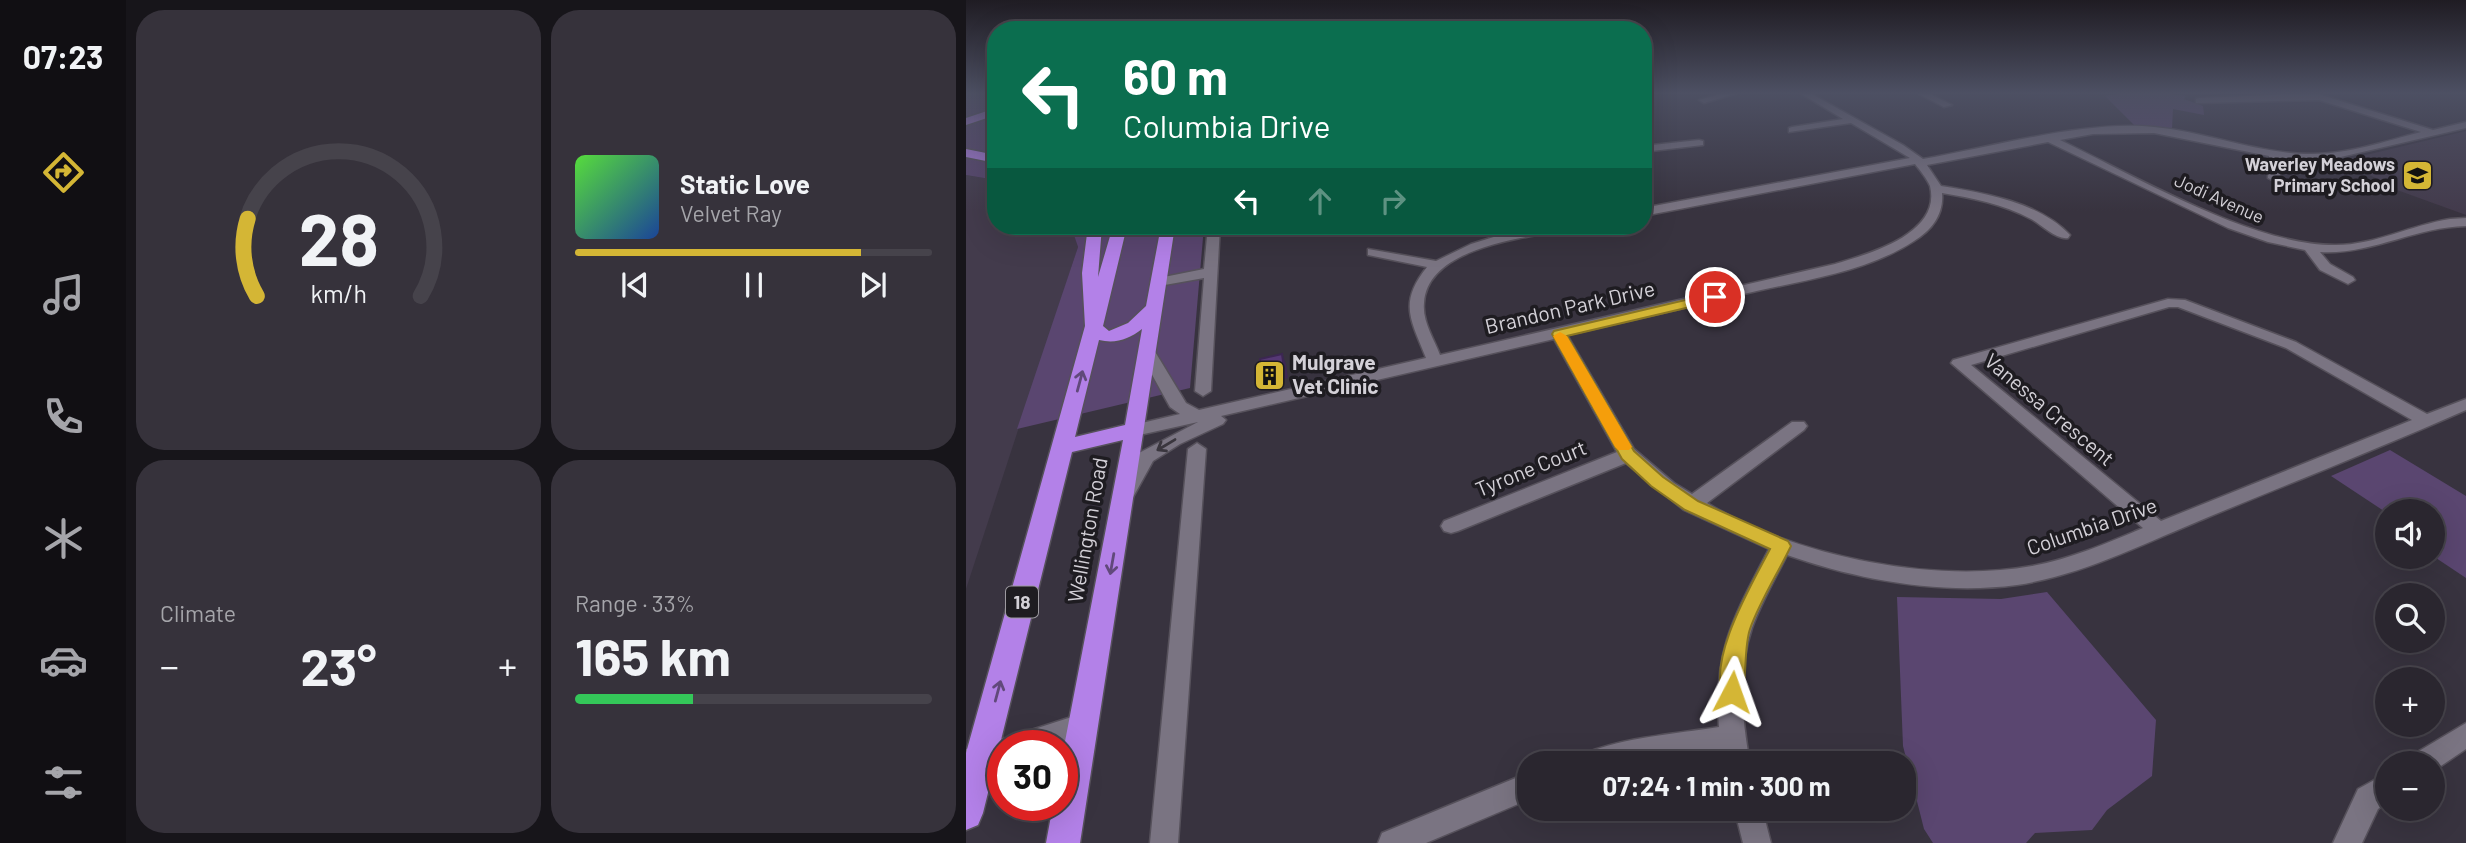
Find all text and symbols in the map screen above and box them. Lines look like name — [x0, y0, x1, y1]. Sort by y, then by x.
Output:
text: 07:23 — [23, 37, 103, 75]
text: 60 m — [1123, 46, 1228, 105]
icon: left — [1008, 49, 1099, 140]
text: Columbia Drive — [1123, 106, 1330, 144]
icon: directions — [39, 148, 88, 197]
place label: Waverley Meadows Primary School — [2245, 153, 2395, 196]
school or university icon: Waverley Meadows Primary School — [2401, 158, 2435, 192]
text: Static Love — [680, 168, 810, 199]
street label: Jodi Avenue — [2171, 169, 2267, 228]
icon: left — [1228, 182, 1266, 220]
icon: ahead — [1301, 182, 1339, 220]
icon: right — [1374, 182, 1412, 220]
text: 28 — [298, 193, 379, 281]
text: Velvet Ray — [680, 199, 782, 227]
icon: previous — [616, 266, 654, 304]
icon: pause — [735, 266, 773, 304]
icon: next — [854, 266, 892, 304]
pin — [1685, 267, 1745, 327]
icon: music — [39, 270, 88, 319]
street label: Brandon Park Drive — [1482, 275, 1657, 338]
text: km/h — [310, 278, 367, 308]
icon: arrive — [1696, 278, 1734, 316]
street label: Vanessa Crescent — [1980, 347, 2120, 470]
place label: Mulgrave Vet Clinic — [1292, 349, 1379, 398]
building icon: Mulgrave Vet Clinic — [1252, 358, 1286, 392]
one-way arrow — [1074, 370, 1087, 393]
icon: phone — [39, 392, 88, 441]
street label: Tyrone Court — [1471, 434, 1590, 501]
one-way arrow — [1156, 439, 1176, 453]
street label: Wellington Road — [1061, 455, 1112, 604]
street label: Columbia Drive — [2023, 492, 2160, 560]
map controls — [2375, 499, 2445, 821]
button: sound — [2375, 499, 2445, 569]
icon: climate — [39, 514, 88, 563]
one-way arrow — [1105, 552, 1118, 575]
button: search — [2375, 583, 2445, 653]
road number: 18 — [1006, 586, 1038, 618]
text: Range · 33% — [575, 589, 695, 617]
text: Climate — [160, 599, 236, 627]
text: 165 km — [575, 624, 731, 686]
text: 23° — [300, 634, 377, 696]
icon: car — [39, 636, 88, 685]
text: − — [160, 642, 179, 688]
text: + — [498, 642, 517, 688]
position arrow — [1695, 655, 1769, 729]
button: + — [2375, 667, 2445, 737]
one-way arrow — [992, 681, 1005, 703]
speed limit sign: 30 — [987, 730, 1078, 821]
button: − — [2375, 751, 2445, 821]
icon: filters — [39, 758, 88, 807]
text: 07:24 · 1 min · 300 m — [1602, 770, 1831, 801]

